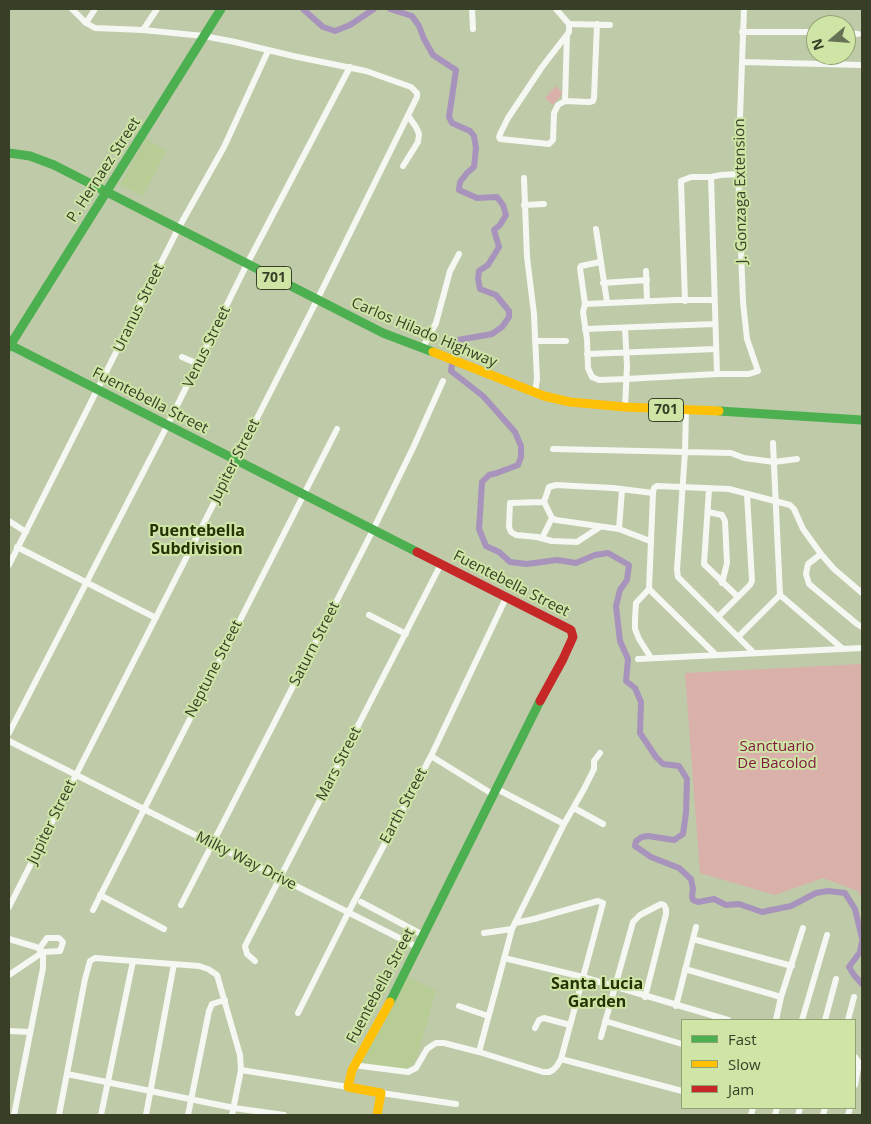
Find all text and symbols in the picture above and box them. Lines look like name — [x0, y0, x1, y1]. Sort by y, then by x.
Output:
north arrow — [806, 15, 856, 65]
text: N — [806, 36, 828, 53]
street label: P. Hernaez Street — [63, 114, 145, 226]
street label: J. Gonzaga Extension — [731, 118, 751, 264]
street label: Uranus Street — [110, 261, 168, 355]
road number: 701 — [256, 266, 292, 290]
street label: Carlos Hilado Highway — [348, 294, 500, 372]
street label: Venus Street — [179, 303, 235, 391]
street label: Fuentebella Street — [89, 364, 211, 438]
road number: 701 — [648, 398, 684, 422]
street label: Jupiter Street — [206, 416, 264, 506]
district label: Puentebella Subdivision — [149, 521, 245, 559]
street label: Fuentebella Street — [450, 547, 572, 621]
street label: Saturn Street — [286, 599, 344, 689]
street label: Neptune Street — [182, 617, 246, 721]
street label: Mars Street — [313, 724, 365, 804]
park label: Sanctuario De Bacolod — [737, 738, 817, 773]
street label: Earth Street — [377, 765, 431, 847]
street label: Jupiter Street — [24, 777, 80, 867]
street label: Milky Way Drive — [193, 828, 299, 894]
street label: Fuentebella Street — [343, 925, 419, 1047]
district label: Santa Lucia Garden — [551, 974, 643, 1012]
legend — [681, 1019, 856, 1109]
text: Fast — [728, 1029, 757, 1049]
text: Slow — [728, 1054, 761, 1074]
text: Jam — [728, 1079, 754, 1099]

